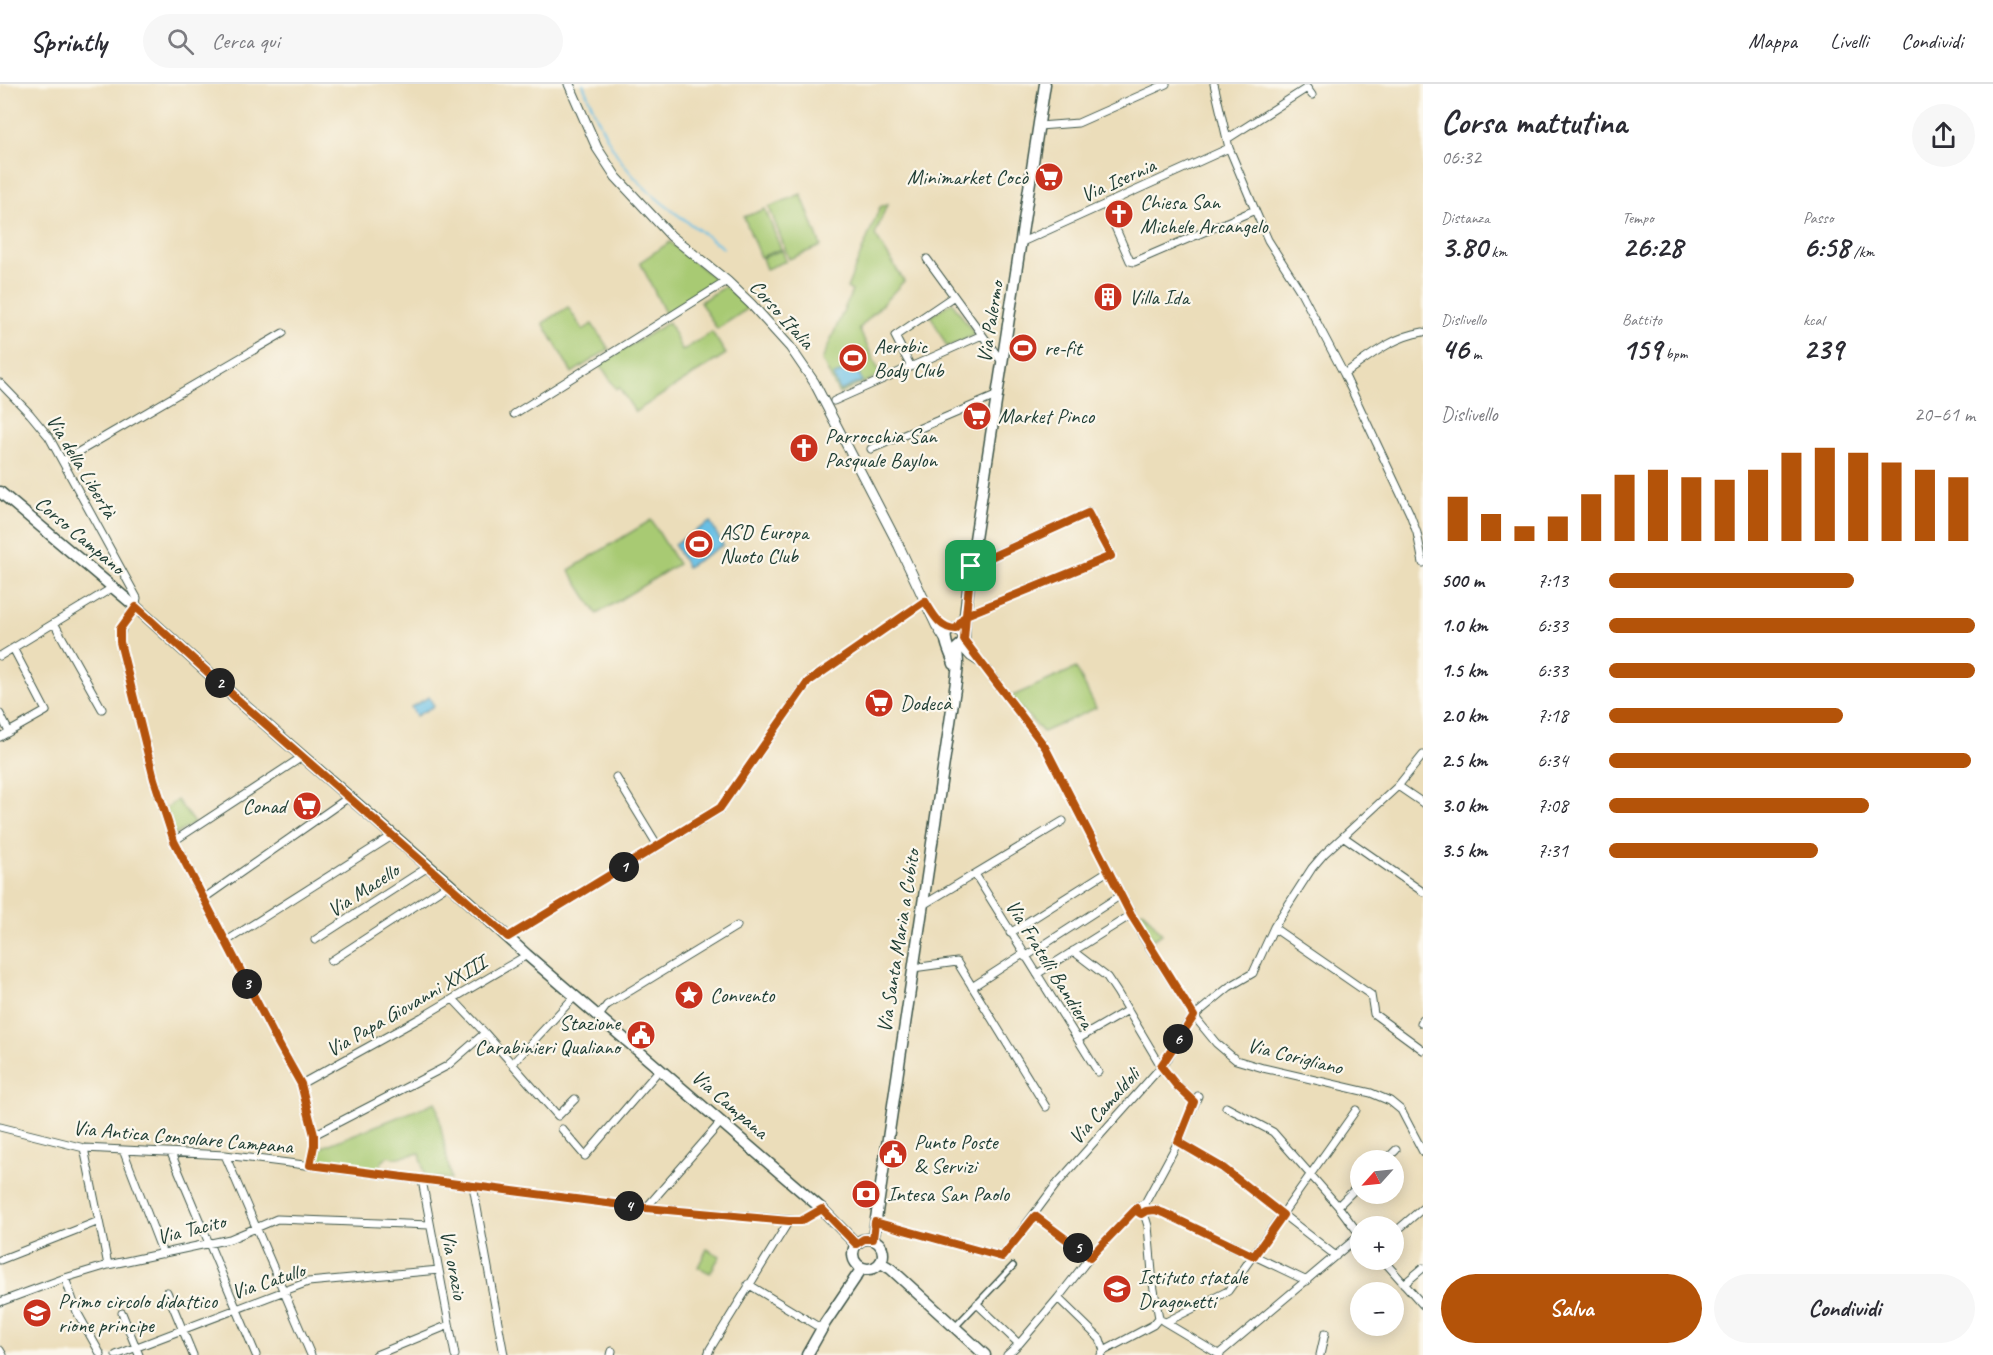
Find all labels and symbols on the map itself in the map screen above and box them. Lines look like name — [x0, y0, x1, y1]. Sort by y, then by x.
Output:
street label: Via Isernia — [1077, 151, 1161, 208]
supermarket icon: Minimarket Cocò — [1033, 161, 1065, 193]
place label: Minimarket Cocò — [907, 164, 1030, 190]
place label: Chiesa San Michele Arcangelo — [1140, 189, 1269, 239]
church icon: Chiesa San Michele Arcangelo — [1103, 198, 1135, 230]
street label: Corso Italia — [744, 274, 821, 355]
street label: Via Palermo — [971, 277, 1010, 365]
building icon: Villa Ida — [1092, 281, 1124, 313]
place label: Villa Ida — [1129, 284, 1191, 310]
sports icon: re-fit — [1007, 332, 1039, 364]
place label: Aerobic Body Club — [874, 333, 945, 383]
place label: re-fit — [1044, 335, 1084, 361]
sports icon: Aerobic Body Club — [837, 342, 869, 374]
supermarket icon: Market Pinco — [961, 400, 993, 432]
place label: Market Pinco — [998, 403, 1096, 429]
street label: Via della Libertà — [41, 409, 124, 524]
place label: Parrocchia San Pasquale Baylon — [825, 423, 938, 473]
church icon: Parrocchia San Pasquale Baylon — [788, 432, 820, 464]
street label: Corso Campano — [30, 490, 132, 582]
place label: ASD Europa Nuoto Club — [720, 519, 811, 569]
sports icon: ASD Europa Nuoto Club — [683, 528, 715, 560]
pin — [945, 540, 996, 591]
pin: 2 — [205, 668, 235, 698]
supermarket icon: Dodecà — [863, 687, 895, 719]
place label: Dodecà — [900, 690, 953, 716]
supermarket icon: Conad — [291, 790, 323, 822]
place label: Conad — [243, 793, 290, 819]
street label: Via Santa Maria a Cubito — [871, 845, 926, 1034]
pin: 1 — [609, 852, 639, 882]
street label: Via Macello — [322, 856, 406, 923]
street label: Via Fratelli Bandiera — [1000, 895, 1101, 1035]
street label: Via Papa Giovanni XXIII — [321, 947, 495, 1062]
pin: 3 — [232, 969, 262, 999]
place icon: Convento — [673, 979, 705, 1011]
place label: Convento — [710, 982, 776, 1008]
place label: Stazione Carabinieri Qualiano — [475, 1010, 623, 1060]
public building icon: Stazione Carabinieri Qualiano — [625, 1019, 657, 1051]
pin: 6 — [1163, 1024, 1193, 1054]
street label: Via Corigliano — [1245, 1032, 1347, 1081]
street label: Via Camaldoli — [1063, 1060, 1147, 1150]
street label: Via Campana — [686, 1064, 775, 1145]
street label: Via Antica Consolare Campana — [72, 1114, 295, 1160]
place label: Punto Poste & Servizi — [914, 1129, 1000, 1179]
public building icon: Punto Poste & Servizi — [877, 1138, 909, 1170]
north arrow — [1350, 1150, 1404, 1204]
bank icon: Intesa San Paolo — [850, 1178, 882, 1210]
place label: Intesa San Paolo — [887, 1181, 1011, 1207]
pin: 4 — [614, 1191, 644, 1221]
street label: Via Tacito — [154, 1207, 230, 1250]
street label: Via orazio — [435, 1228, 474, 1303]
pin: 5 — [1063, 1233, 1093, 1263]
street label: Via Catullo — [228, 1256, 310, 1305]
place label: Istituto statale Dragonetti — [1138, 1264, 1249, 1314]
school or university icon: Istituto statale Dragonetti — [1101, 1273, 1133, 1305]
place label: Primo circolo didattico rione principe — [58, 1288, 219, 1338]
school or university icon: Primo circolo didattico rione principe — [21, 1297, 53, 1329]

